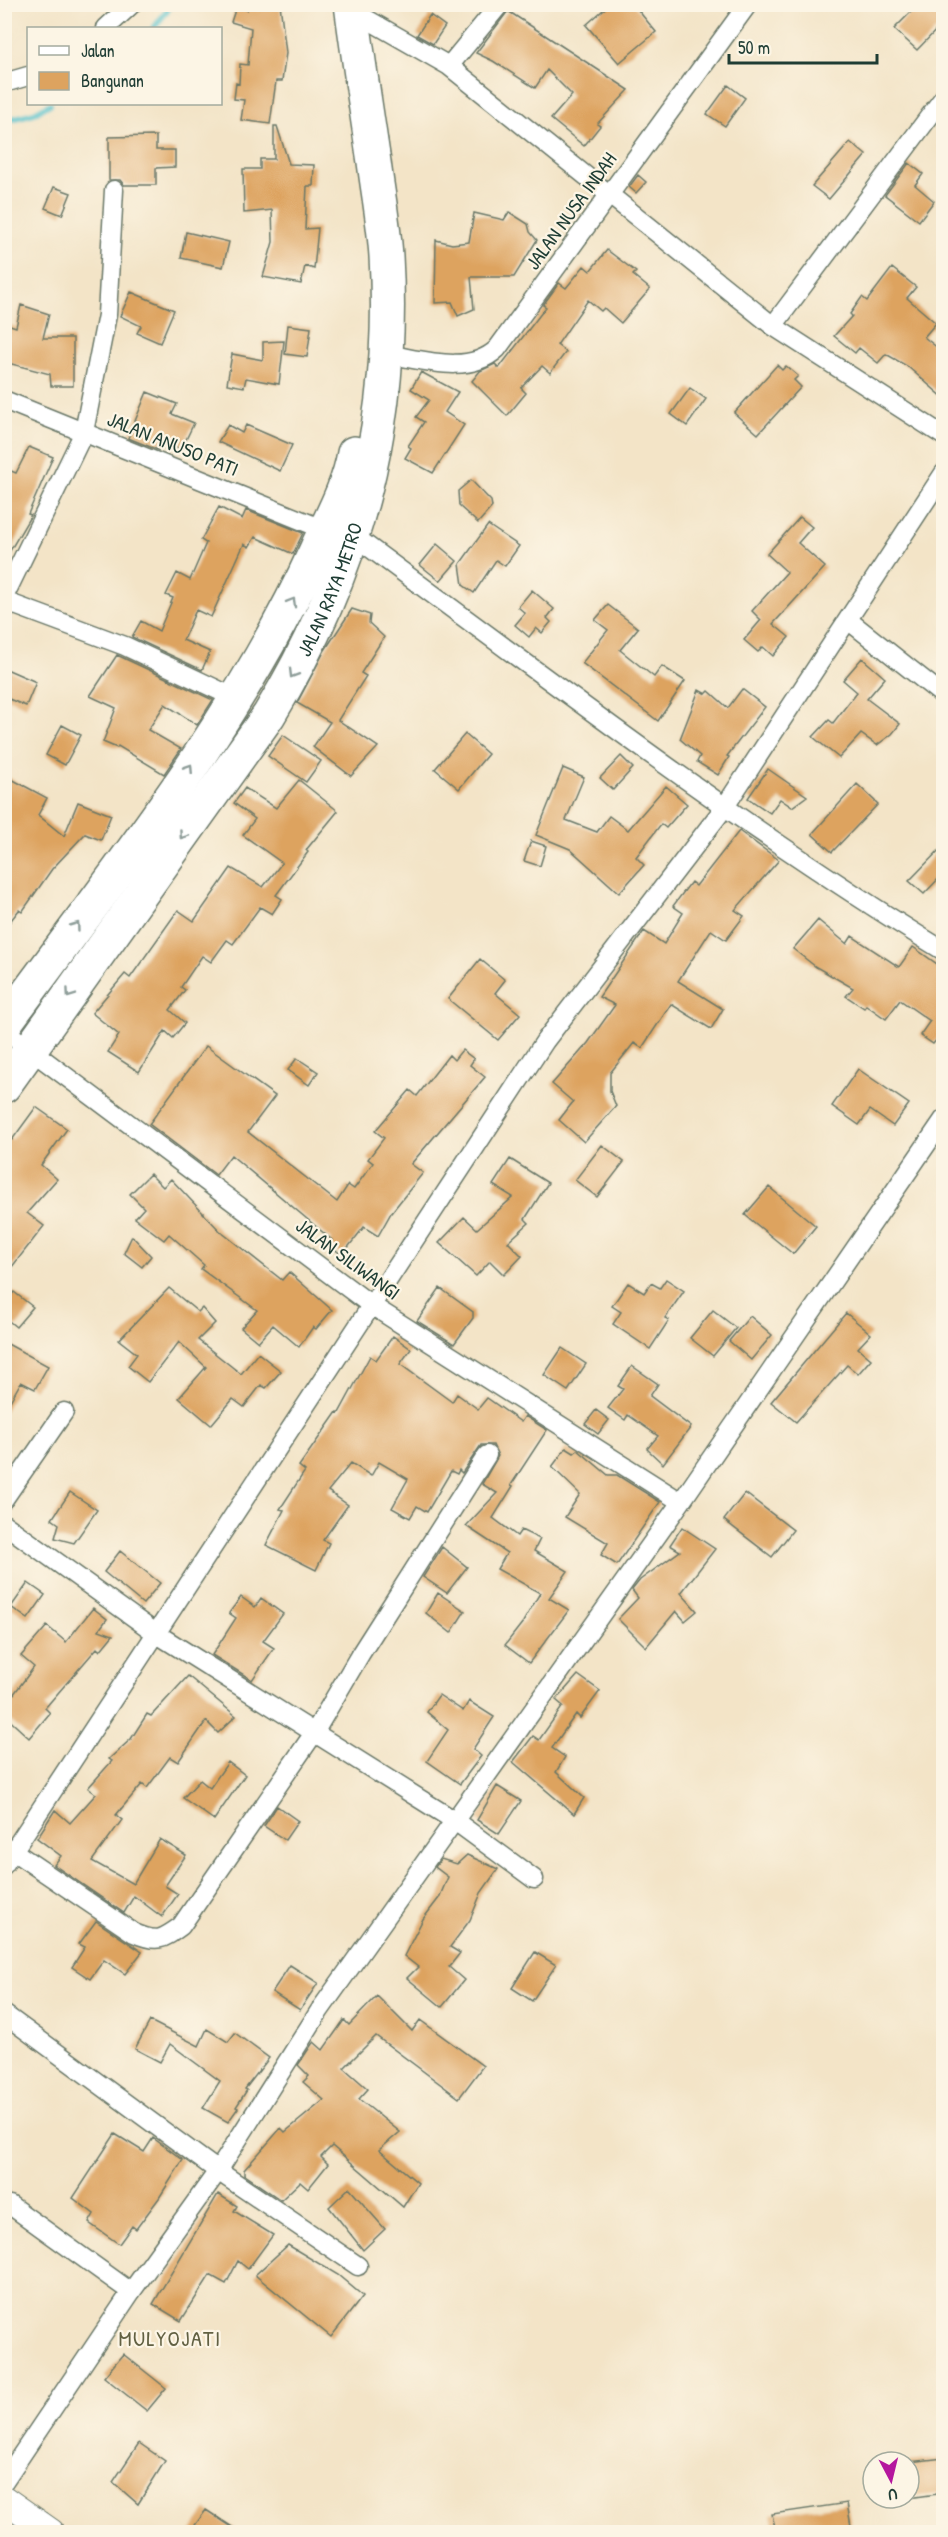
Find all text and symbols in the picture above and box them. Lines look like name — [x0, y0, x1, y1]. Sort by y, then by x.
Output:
legend — [27, 27, 222, 105]
scale bar — [729, 27, 878, 65]
text: 50 m — [738, 35, 770, 60]
text: Jalan — [81, 38, 115, 63]
text: Bangunan — [81, 68, 144, 93]
street label: JALAN NUSA INDAH — [519, 147, 622, 275]
street label: JALAN ANUSO PATI — [104, 405, 243, 482]
street label: JALAN RAYA METRO — [290, 519, 368, 661]
one-way arrow — [284, 598, 296, 608]
one-way arrow — [289, 668, 301, 678]
one-way arrow — [182, 763, 193, 774]
one-way arrow — [179, 829, 190, 840]
one-way arrow — [69, 922, 80, 933]
one-way arrow — [66, 987, 77, 998]
street label: JALAN SILIWANGI — [291, 1212, 406, 1306]
district label: MULYOJATI — [118, 2323, 222, 2353]
north arrow — [861, 2450, 921, 2510]
text: U — [887, 2483, 899, 2506]

